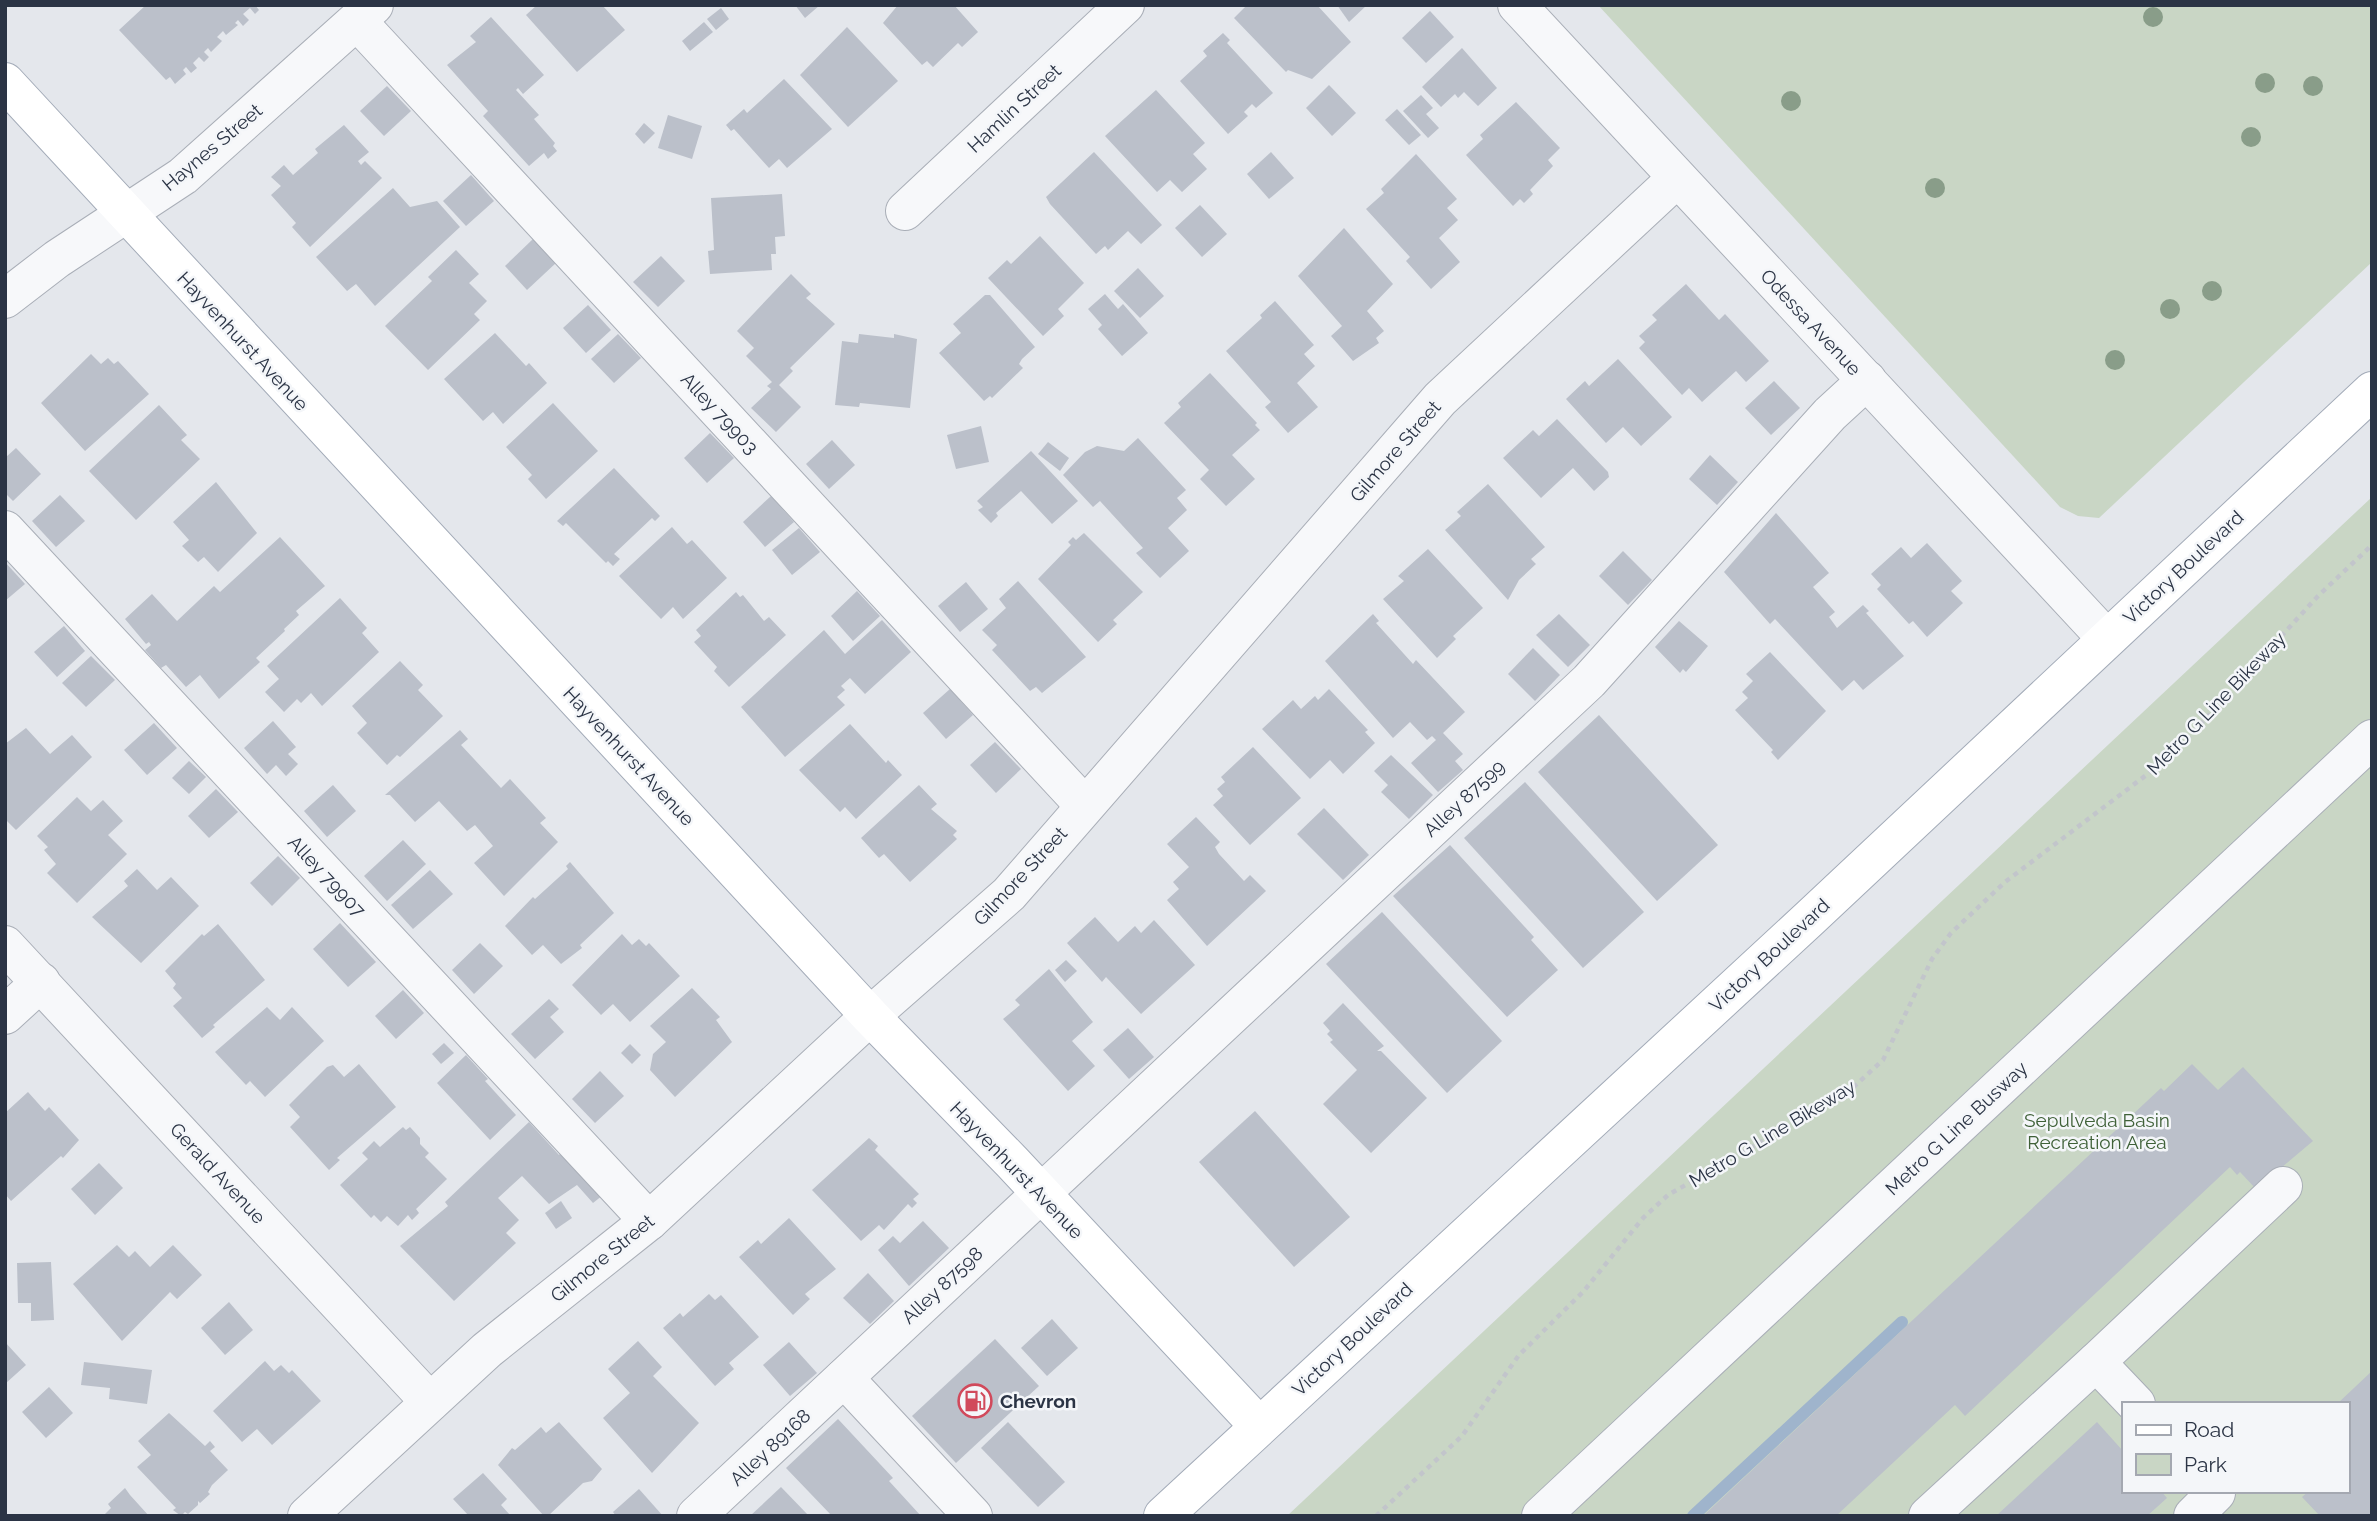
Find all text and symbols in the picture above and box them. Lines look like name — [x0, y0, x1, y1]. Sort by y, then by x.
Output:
street label: Hamlin Street — [963, 59, 1066, 157]
street label: Haynes Street — [158, 99, 267, 195]
street label: Odessa Avenue — [1756, 264, 1866, 380]
street label: Hayvenhurst Avenue — [173, 267, 313, 415]
street label: Alley 79903 — [677, 368, 763, 458]
street label: Gilmore Street — [1345, 395, 1445, 506]
street label: Victory Boulevard — [2118, 506, 2248, 628]
street label: Metro G Line Bikeway — [2142, 627, 2290, 779]
street label: Hayvenhurst Avenue — [559, 682, 699, 830]
street label: Alley 87599 — [1419, 755, 1509, 841]
street label: Gilmore Street — [969, 822, 1072, 930]
street label: Alley 79907 — [284, 831, 370, 921]
street label: Victory Boulevard — [1704, 894, 1834, 1016]
street label: Metro G Line Busway — [1881, 1057, 2031, 1199]
street label: Metro G Line Bikeway — [1685, 1075, 1859, 1191]
street label: Hayvenhurst Avenue — [946, 1097, 1088, 1243]
park label: Sepulveda Basin Recreation Area — [2024, 1109, 2170, 1153]
street label: Gerald Avenue — [166, 1118, 270, 1228]
street label: Gilmore Street — [546, 1209, 659, 1306]
street label: Alley 87598 — [897, 1242, 987, 1328]
street label: Victory Boulevard — [1287, 1278, 1417, 1400]
fuel station icon: Chevron — [956, 1382, 994, 1420]
place label: Chevron — [1000, 1390, 1076, 1412]
legend — [2122, 1402, 2349, 1493]
street label: Alley 89168 — [725, 1404, 815, 1490]
text: Road — [2184, 1417, 2234, 1442]
text: Park — [2184, 1452, 2227, 1477]

